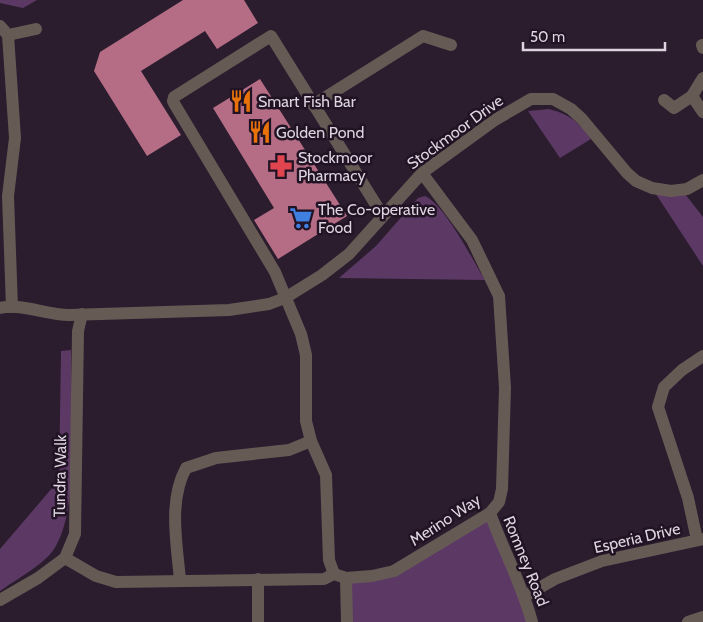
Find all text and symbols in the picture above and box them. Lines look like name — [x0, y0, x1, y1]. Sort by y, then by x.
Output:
scale bar — [523, 20, 666, 52]
text: 50 m — [530, 28, 565, 46]
restaurant icon: Smart Fish Bar — [228, 88, 254, 114]
street label: Stockmoor Drive — [403, 91, 507, 173]
place label: Smart Fish Bar — [258, 92, 357, 111]
restaurant icon: Golden Pond — [247, 119, 273, 145]
place label: Golden Pond — [276, 123, 364, 142]
place label: Stockmoor Pharmacy — [298, 148, 373, 185]
pharmacy icon: Stockmoor Pharmacy — [268, 153, 294, 179]
place label: The Co-operative Food — [318, 200, 435, 237]
supermarket icon: The Co-operative Food — [288, 205, 314, 231]
street label: Tundra Walk — [50, 434, 70, 518]
street label: Merino Way — [406, 490, 484, 550]
street label: Romney Road — [499, 513, 553, 609]
street label: Esperia Drive — [592, 519, 682, 557]

